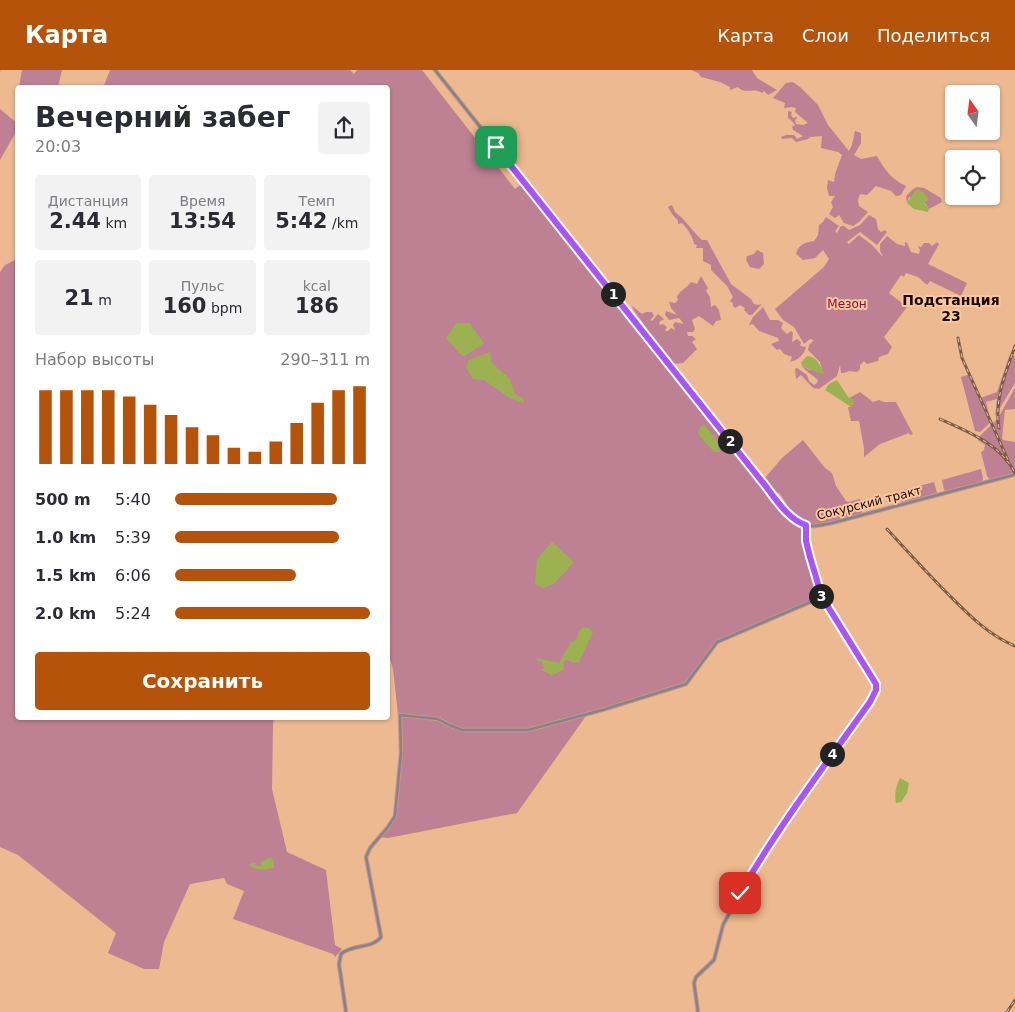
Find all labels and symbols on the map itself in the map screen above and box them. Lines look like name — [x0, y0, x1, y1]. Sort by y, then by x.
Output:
north arrow — [945, 85, 1000, 140]
pin — [475, 126, 517, 168]
pin: 1 — [600, 282, 626, 306]
district label: Подстанция 23 — [902, 292, 1000, 324]
park label: Мезон — [827, 297, 867, 311]
pin: 2 — [718, 428, 742, 454]
street label: Сокурский тракт — [815, 483, 923, 523]
pin: 3 — [808, 584, 834, 608]
pin: 4 — [820, 742, 844, 766]
pin — [719, 872, 761, 914]

